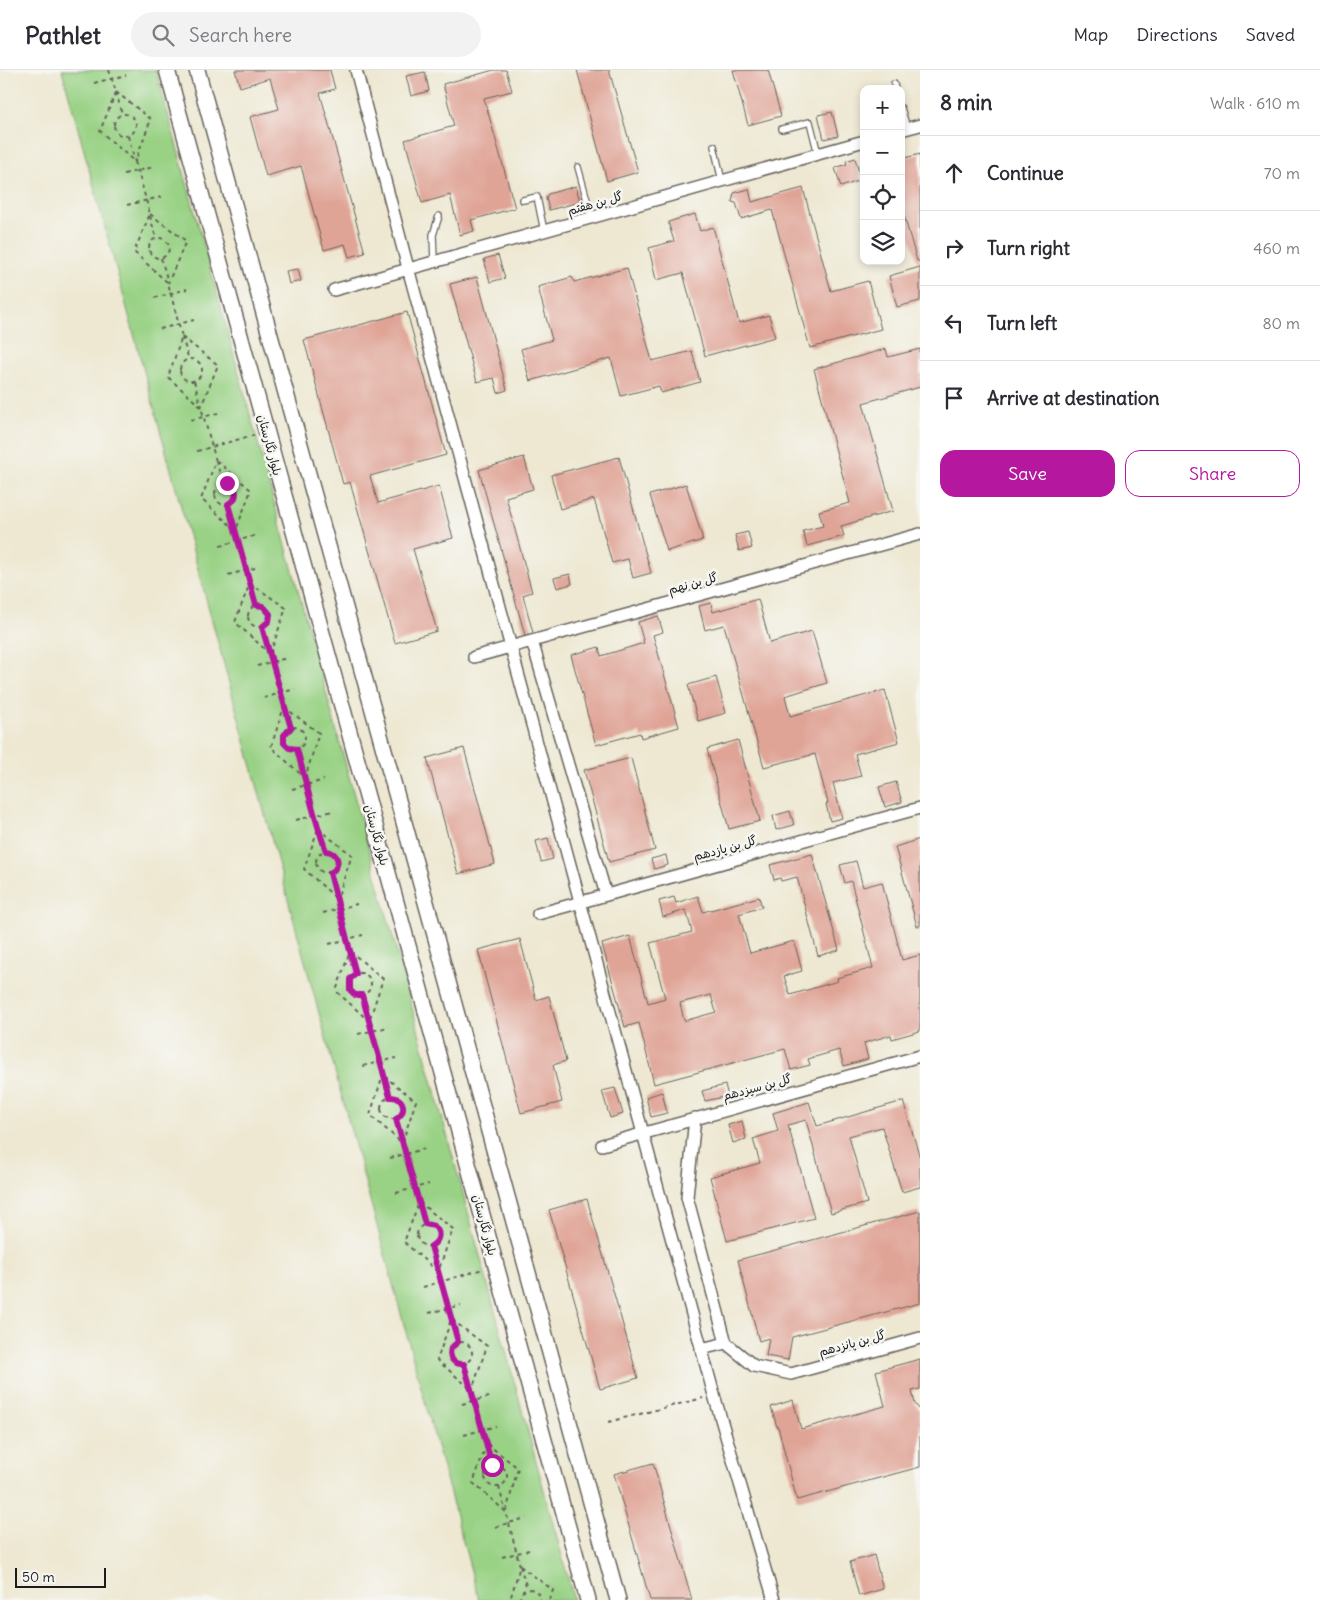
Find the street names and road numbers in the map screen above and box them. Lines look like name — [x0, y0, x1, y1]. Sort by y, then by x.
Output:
street label: گل بن هفتم — [566, 188, 625, 220]
street label: بلوار نگارستان — [254, 413, 285, 477]
street label: گل بن نهم — [667, 569, 720, 599]
street label: بلوار نگارستان — [361, 803, 392, 867]
street label: گل بن یازدهم — [692, 832, 759, 866]
street label: گل بن سیزدهم — [721, 1071, 794, 1105]
street label: بلوار نگارستان — [469, 1193, 500, 1257]
street label: گل بن پانزدهم — [817, 1327, 887, 1361]

